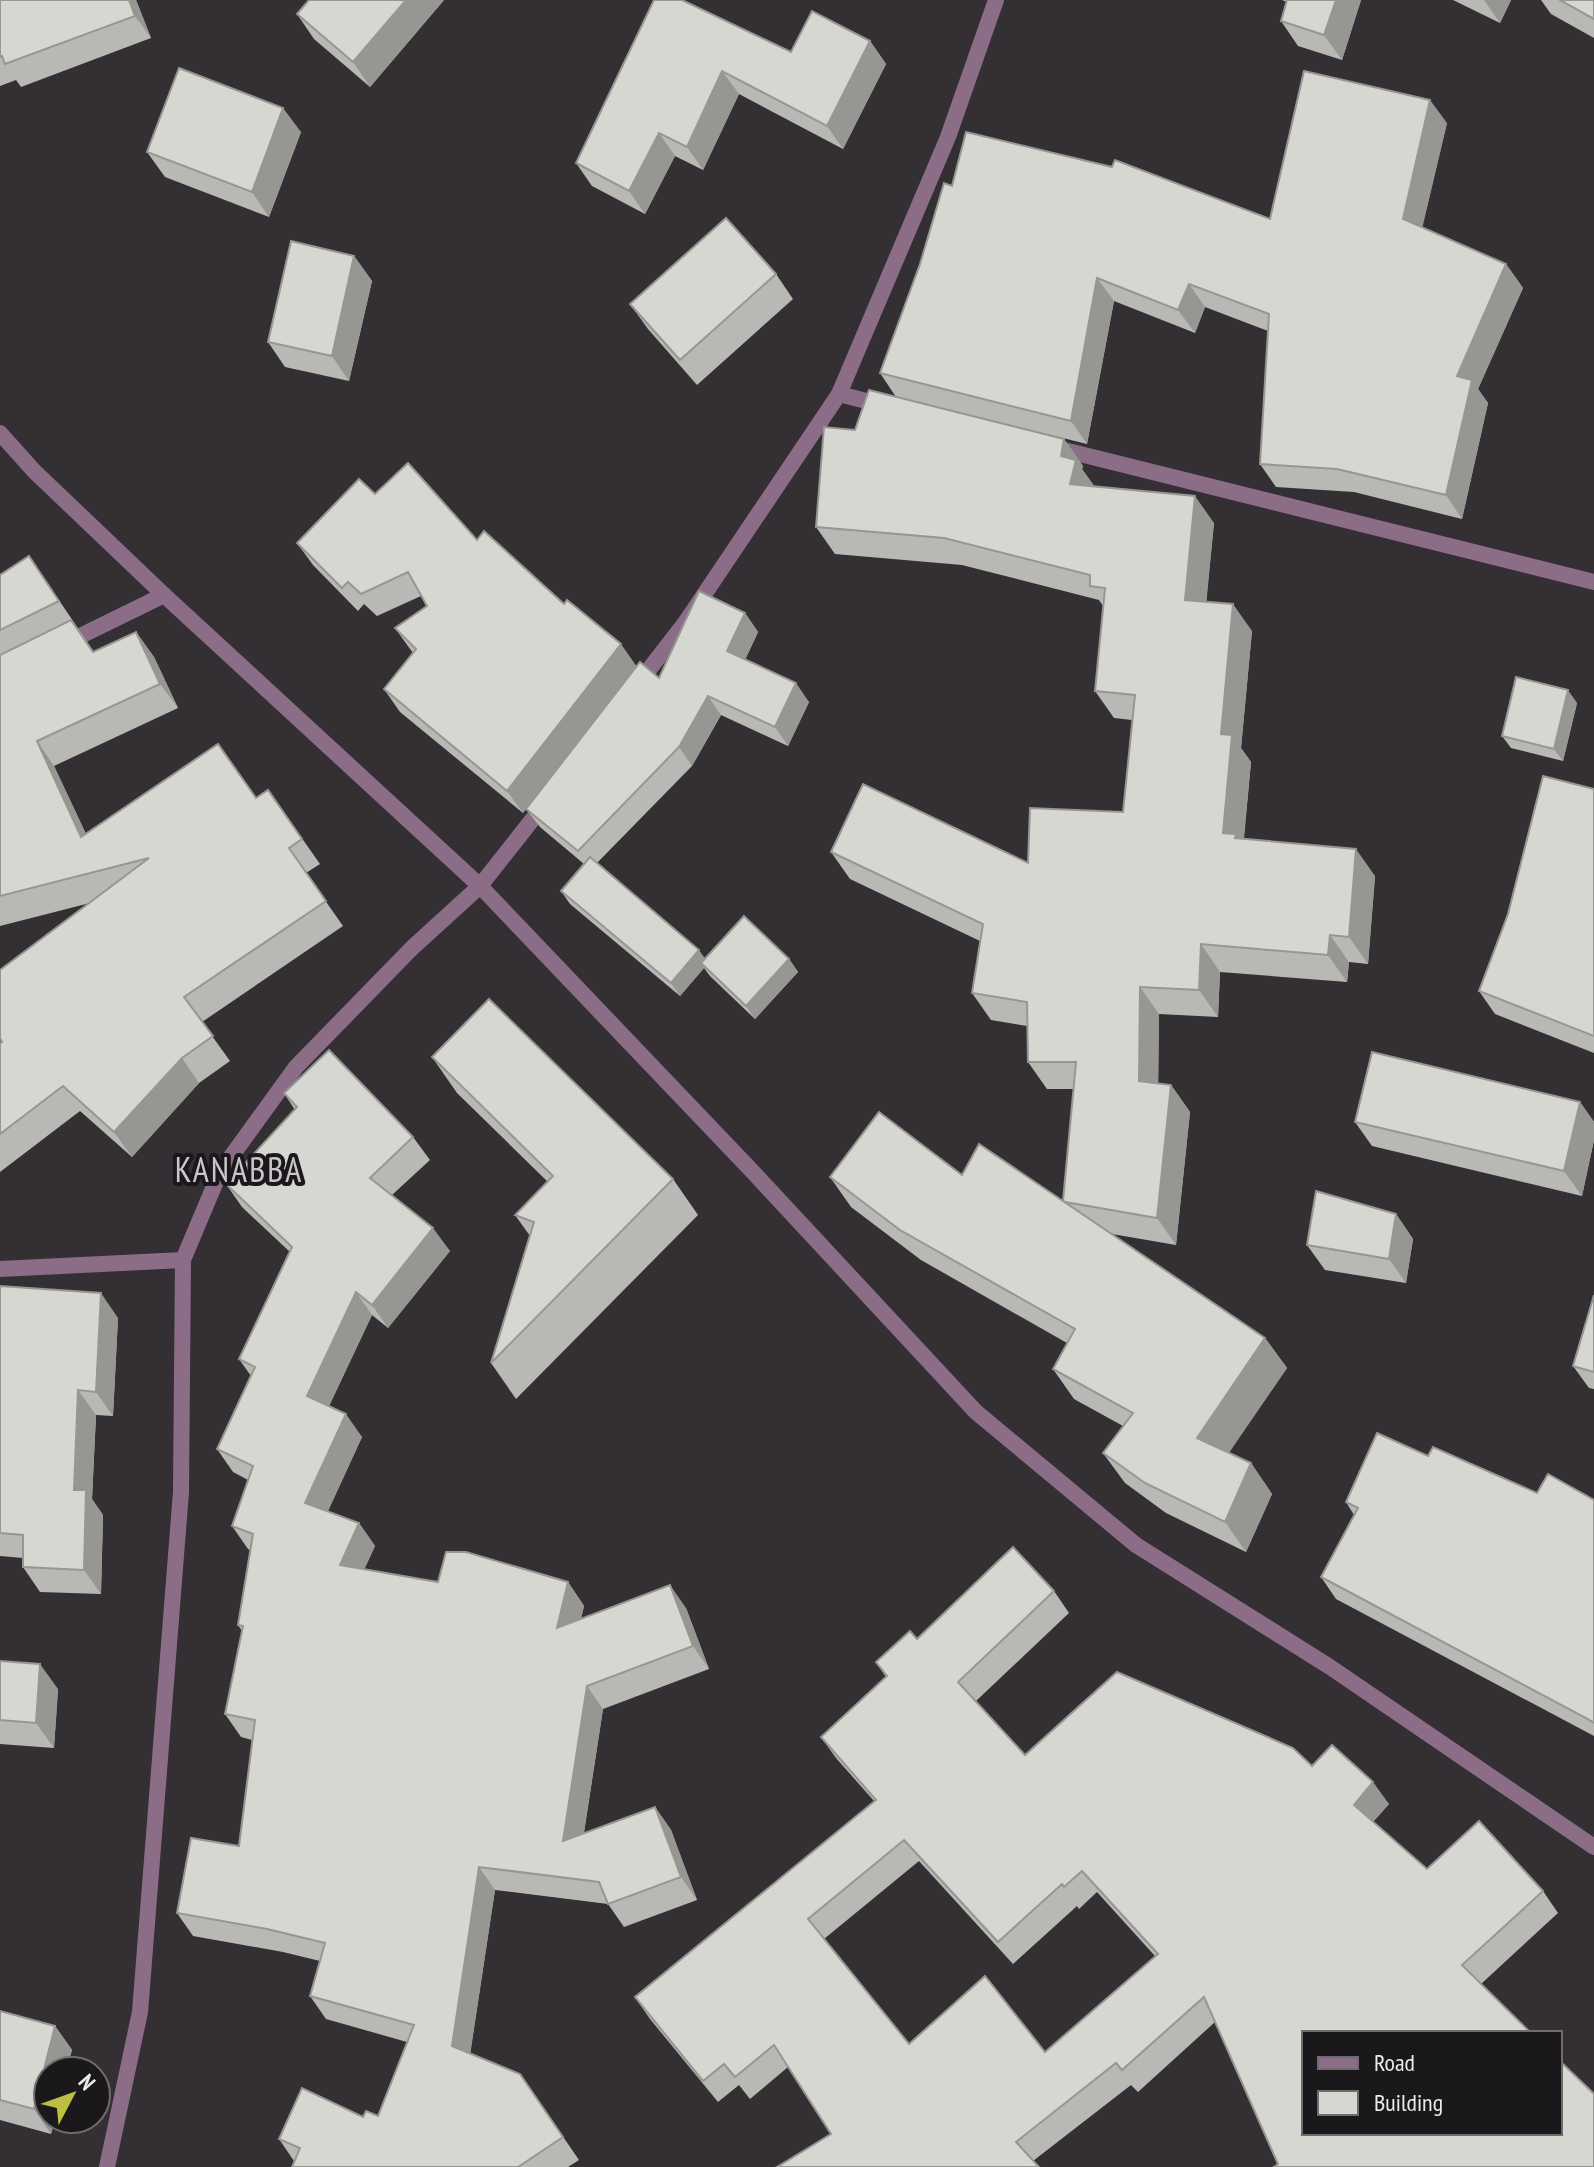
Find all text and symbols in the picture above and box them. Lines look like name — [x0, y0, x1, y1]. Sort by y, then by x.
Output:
district label: KANABBA — [175, 1147, 303, 1191]
legend — [1302, 2031, 1562, 2135]
text: Road — [1374, 2047, 1415, 2078]
north arrow — [32, 2055, 112, 2135]
text: N — [73, 2068, 102, 2096]
text: Building — [1374, 2087, 1443, 2118]

